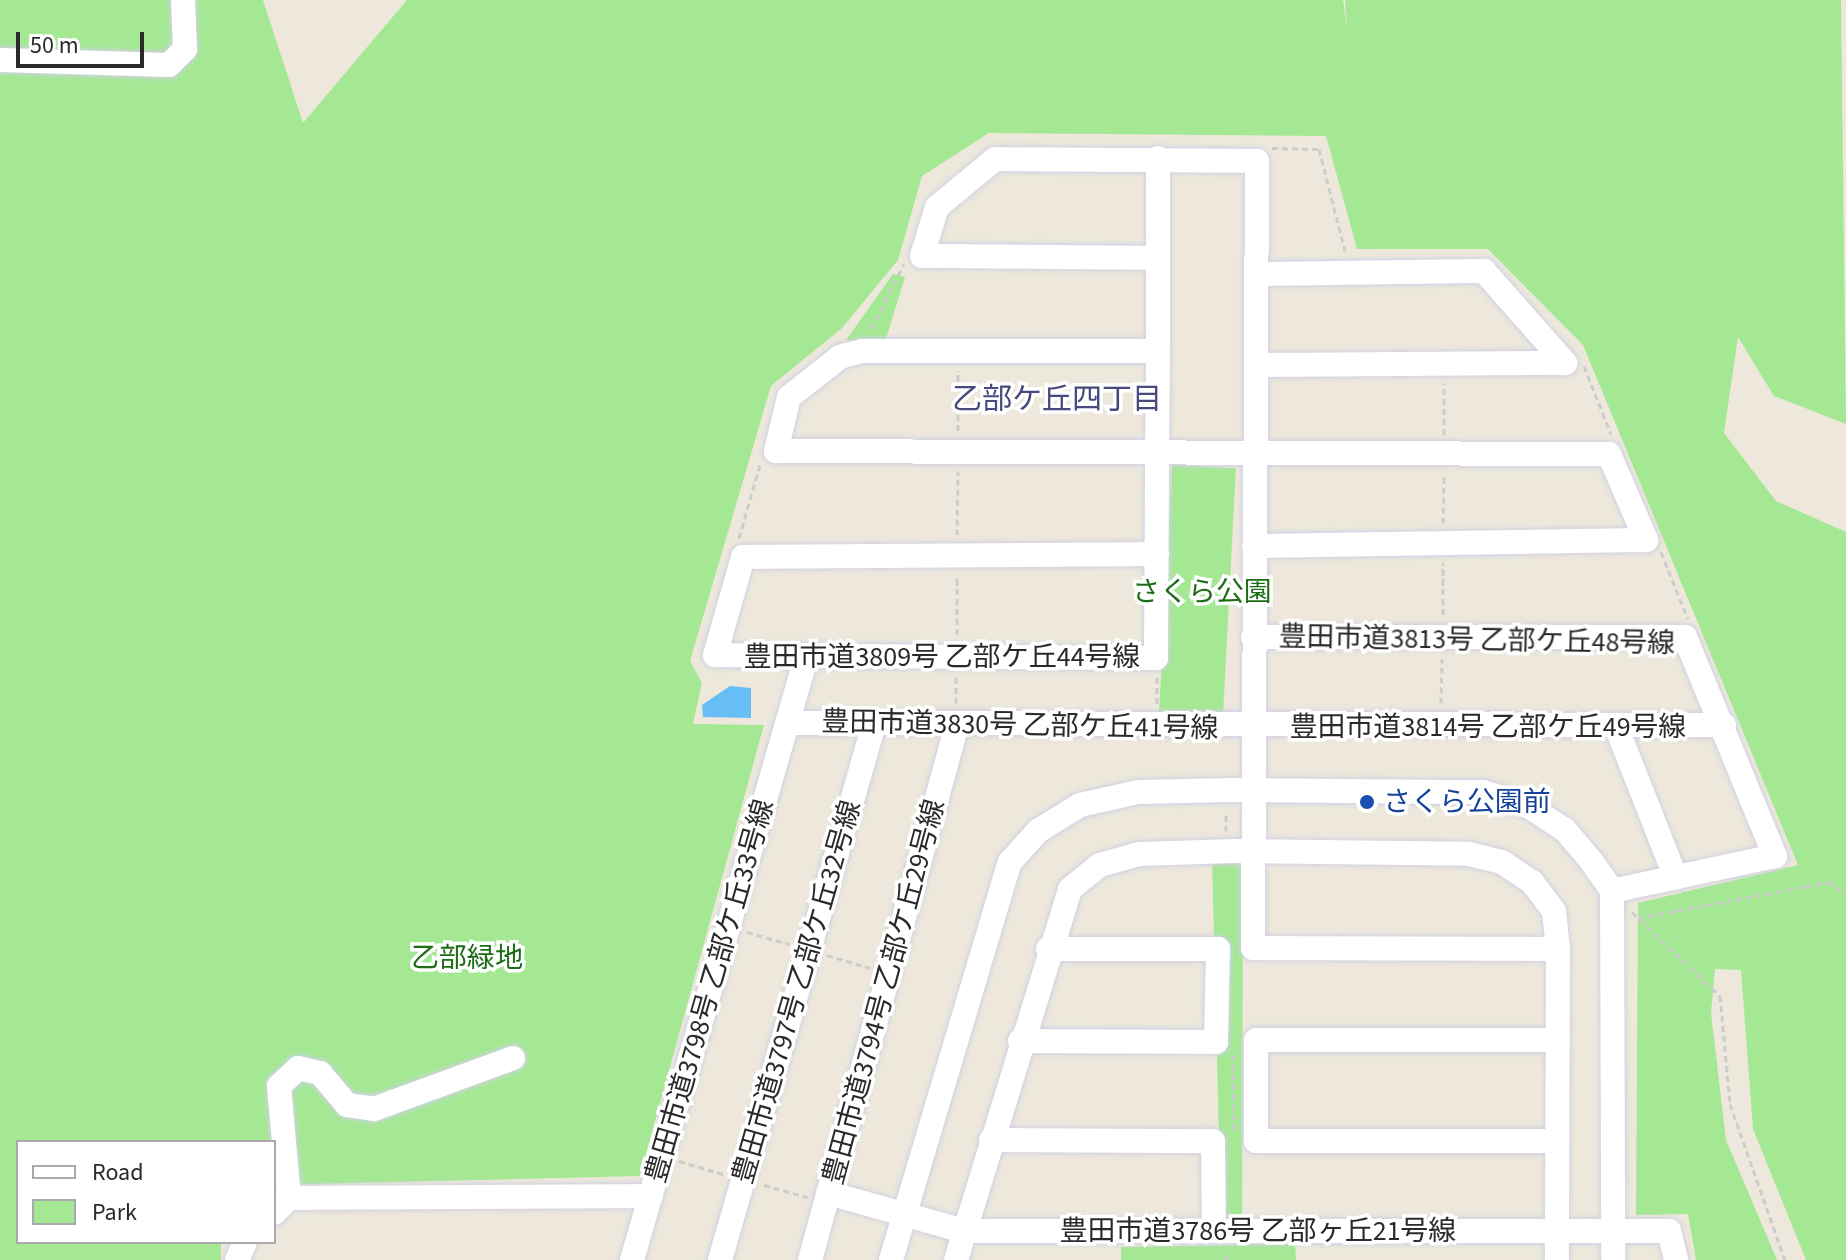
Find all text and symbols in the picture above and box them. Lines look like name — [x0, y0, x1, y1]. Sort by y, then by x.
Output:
scale bar — [20, 16, 148, 66]
text: 50 m — [30, 28, 79, 63]
district label: 乙部ケ丘四丁目 — [952, 382, 1162, 418]
park label: さくら公園 — [1132, 575, 1272, 609]
street label: 豊田市道3813号 乙部ケ丘48号線 — [1278, 620, 1676, 660]
street label: 豊田市道3809号 乙部ケ丘44号線 — [743, 640, 1141, 674]
street label: 豊田市道3830号 乙部ケ丘41号線 — [821, 705, 1219, 745]
street label: 豊田市道3814号 乙部ケ丘49号線 — [1289, 710, 1687, 744]
place label: さくら公園前 — [1383, 785, 1551, 819]
marker: さくら公園前 — [1358, 793, 1376, 811]
street label: 豊田市道3798号 乙部ケ丘33号線 — [639, 796, 781, 1186]
street label: 豊田市道3794号 乙部ケ丘29号線 — [816, 796, 952, 1188]
street label: 豊田市道3797号 乙部ケ丘32号線 — [726, 797, 868, 1187]
park label: 乙部緑地 — [411, 941, 523, 975]
legend — [16, 1140, 276, 1244]
text: Road — [92, 1155, 144, 1190]
text: Park — [92, 1195, 137, 1230]
street label: 豊田市道3786号 乙部ヶ丘21号線 — [1059, 1214, 1457, 1248]

